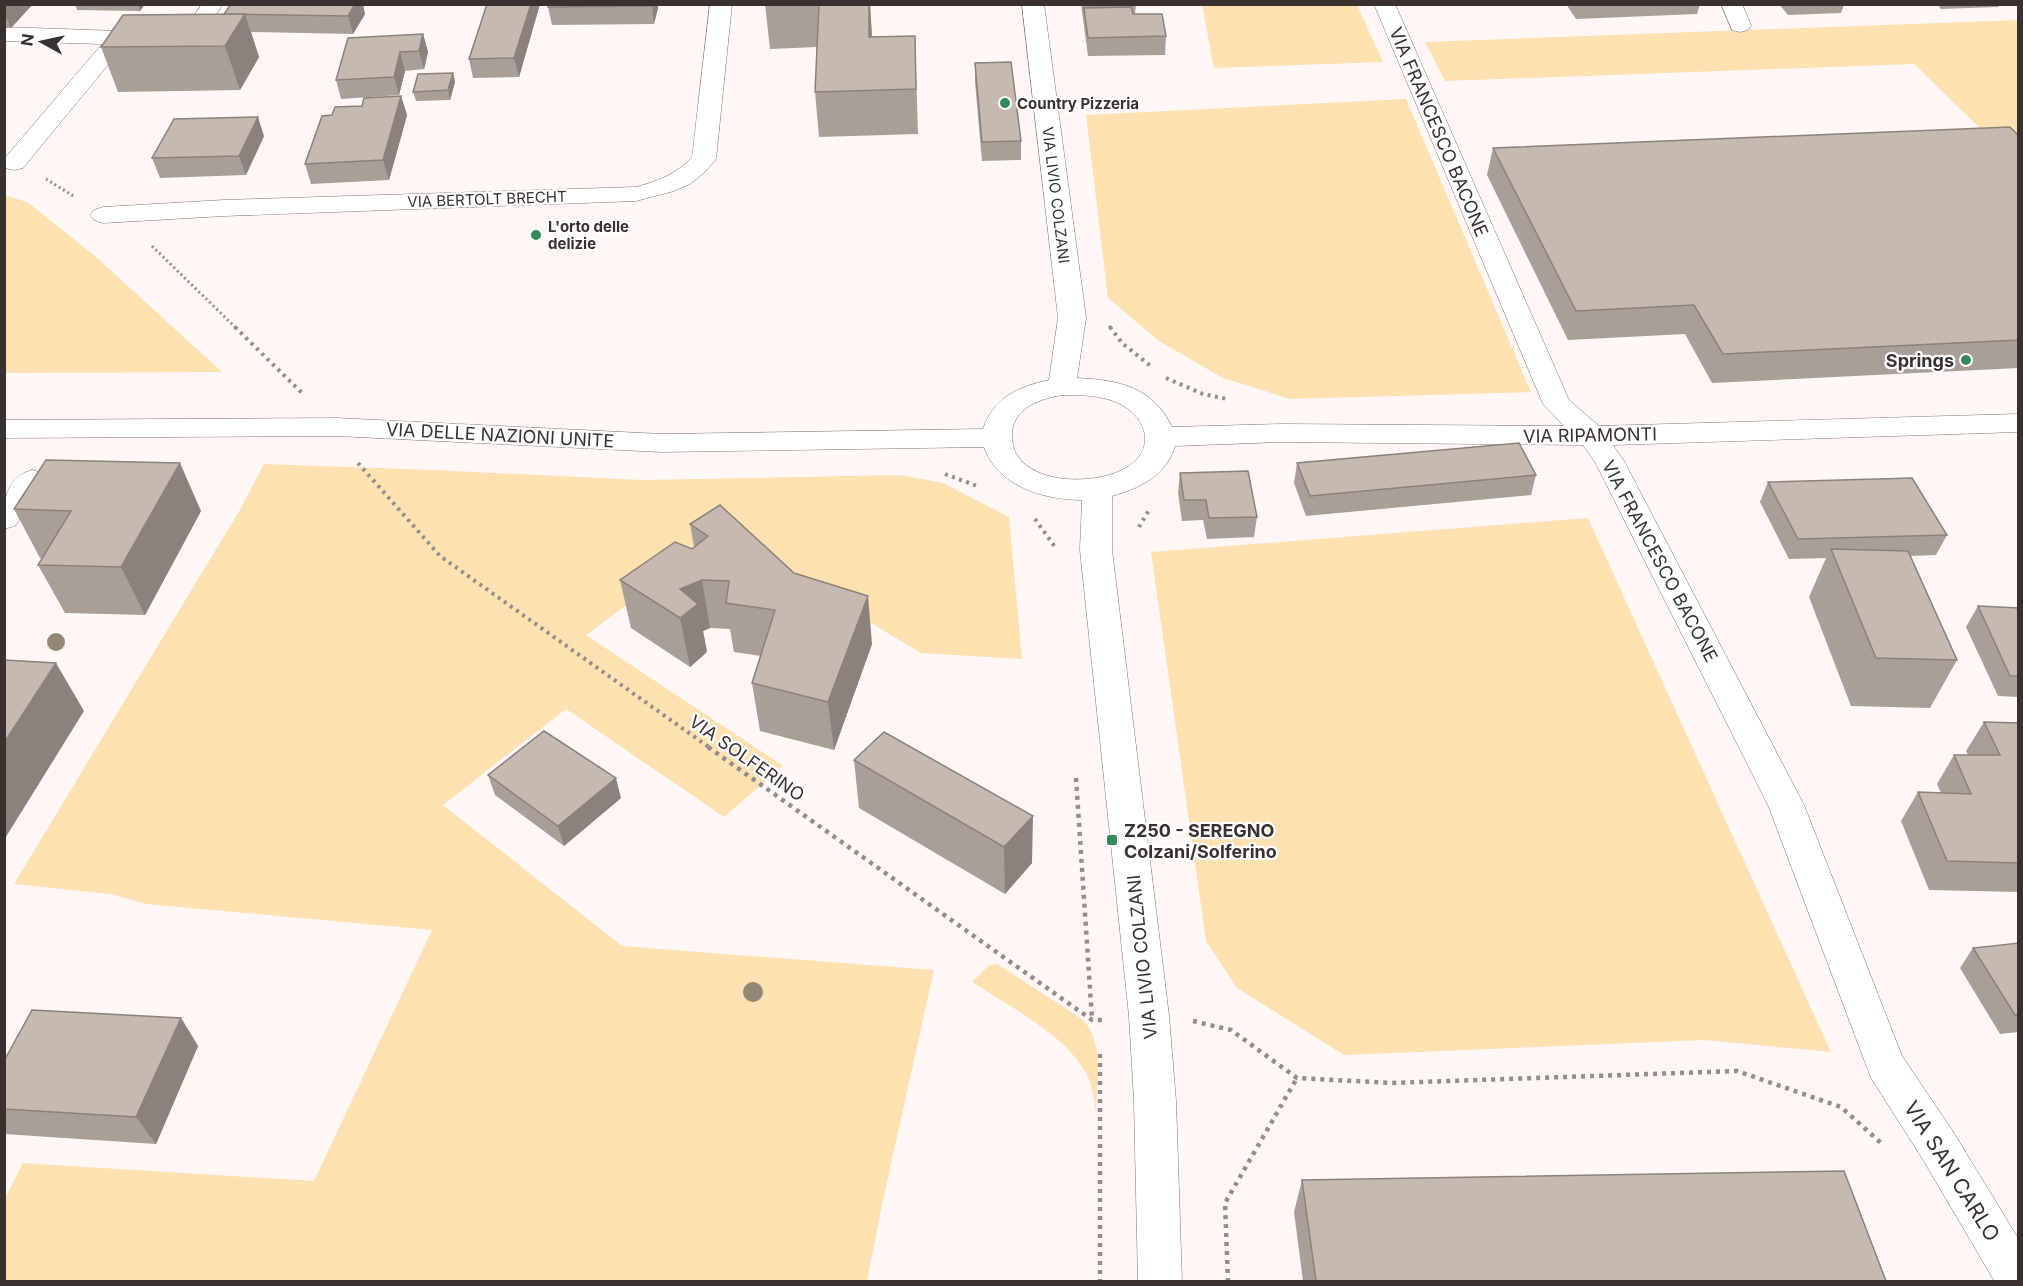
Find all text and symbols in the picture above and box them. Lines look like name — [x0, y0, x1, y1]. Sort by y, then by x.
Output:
north arrow — [12, 12, 72, 72]
street label: VIA FRANCESCO BACONE — [1385, 24, 1493, 240]
text: N — [16, 32, 38, 47]
place label: Country Pizzeria — [1017, 94, 1139, 113]
marker: Country Pizzeria — [998, 96, 1012, 110]
street label: VIA LIVIO COLZANI — [1038, 126, 1074, 264]
street label: VIA BERTOLT BRECHT — [407, 187, 567, 211]
place label: L'orto delle delizie — [548, 217, 629, 253]
marker: L'orto delle delizie — [529, 228, 543, 242]
place label: Springs — [1886, 350, 1954, 371]
marker: Springs — [1959, 353, 1973, 367]
street label: VIA DELLE NAZIONI UNITE — [385, 419, 615, 451]
street label: VIA RIPAMONTI — [1523, 423, 1657, 447]
street label: VIA FRANCESCO BACONE — [1598, 457, 1722, 665]
street label: VIA SOLFERINO — [686, 711, 808, 805]
place label: Z250 - SEREGNO Colzani/Solferino — [1124, 820, 1277, 862]
marker: Z250 - SEREGNO Colzani/Solferino — [1105, 833, 1119, 847]
street label: VIA LIVIO COLZANI — [1123, 874, 1161, 1040]
street label: VIA SAN CARLO — [1899, 1096, 2005, 1246]

